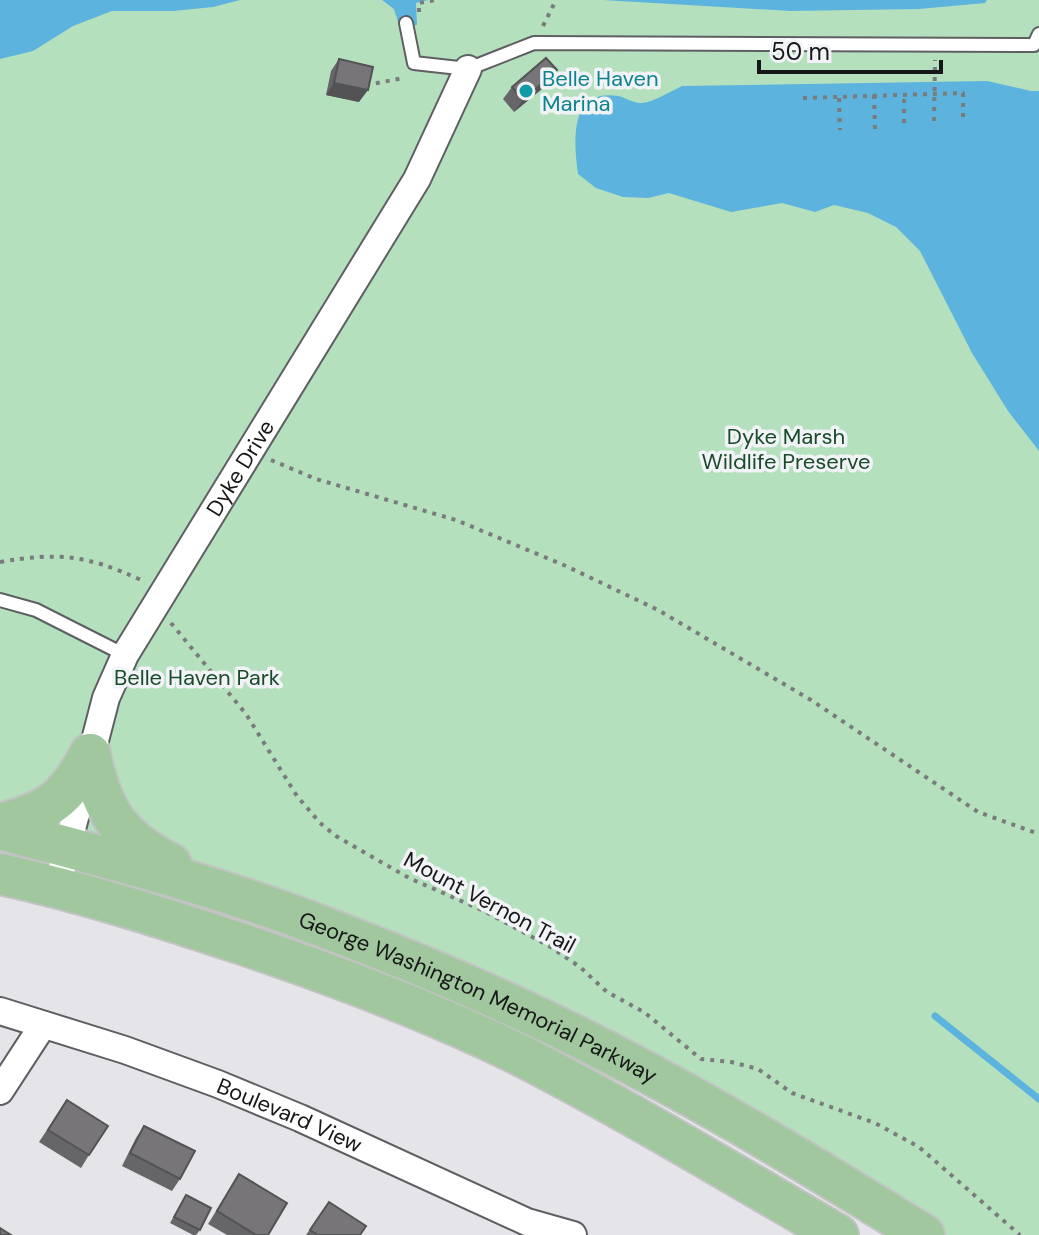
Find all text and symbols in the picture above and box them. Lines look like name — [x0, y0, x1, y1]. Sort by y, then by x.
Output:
scale bar — [759, 24, 941, 74]
text: 50 m — [771, 36, 830, 67]
place label: Belle Haven Marina — [542, 64, 659, 118]
marker: Belle Haven Marina — [517, 82, 535, 100]
street label: Dyke Drive — [200, 414, 281, 522]
park label: Dyke Marsh Wildlife Preserve — [701, 422, 871, 476]
park label: Belle Haven Park — [114, 663, 280, 692]
street label: Mount Vernon Trail — [399, 845, 581, 960]
street label: George Washington Memorial Parkway — [295, 905, 662, 1090]
street label: Boulevard View — [213, 1071, 367, 1160]

